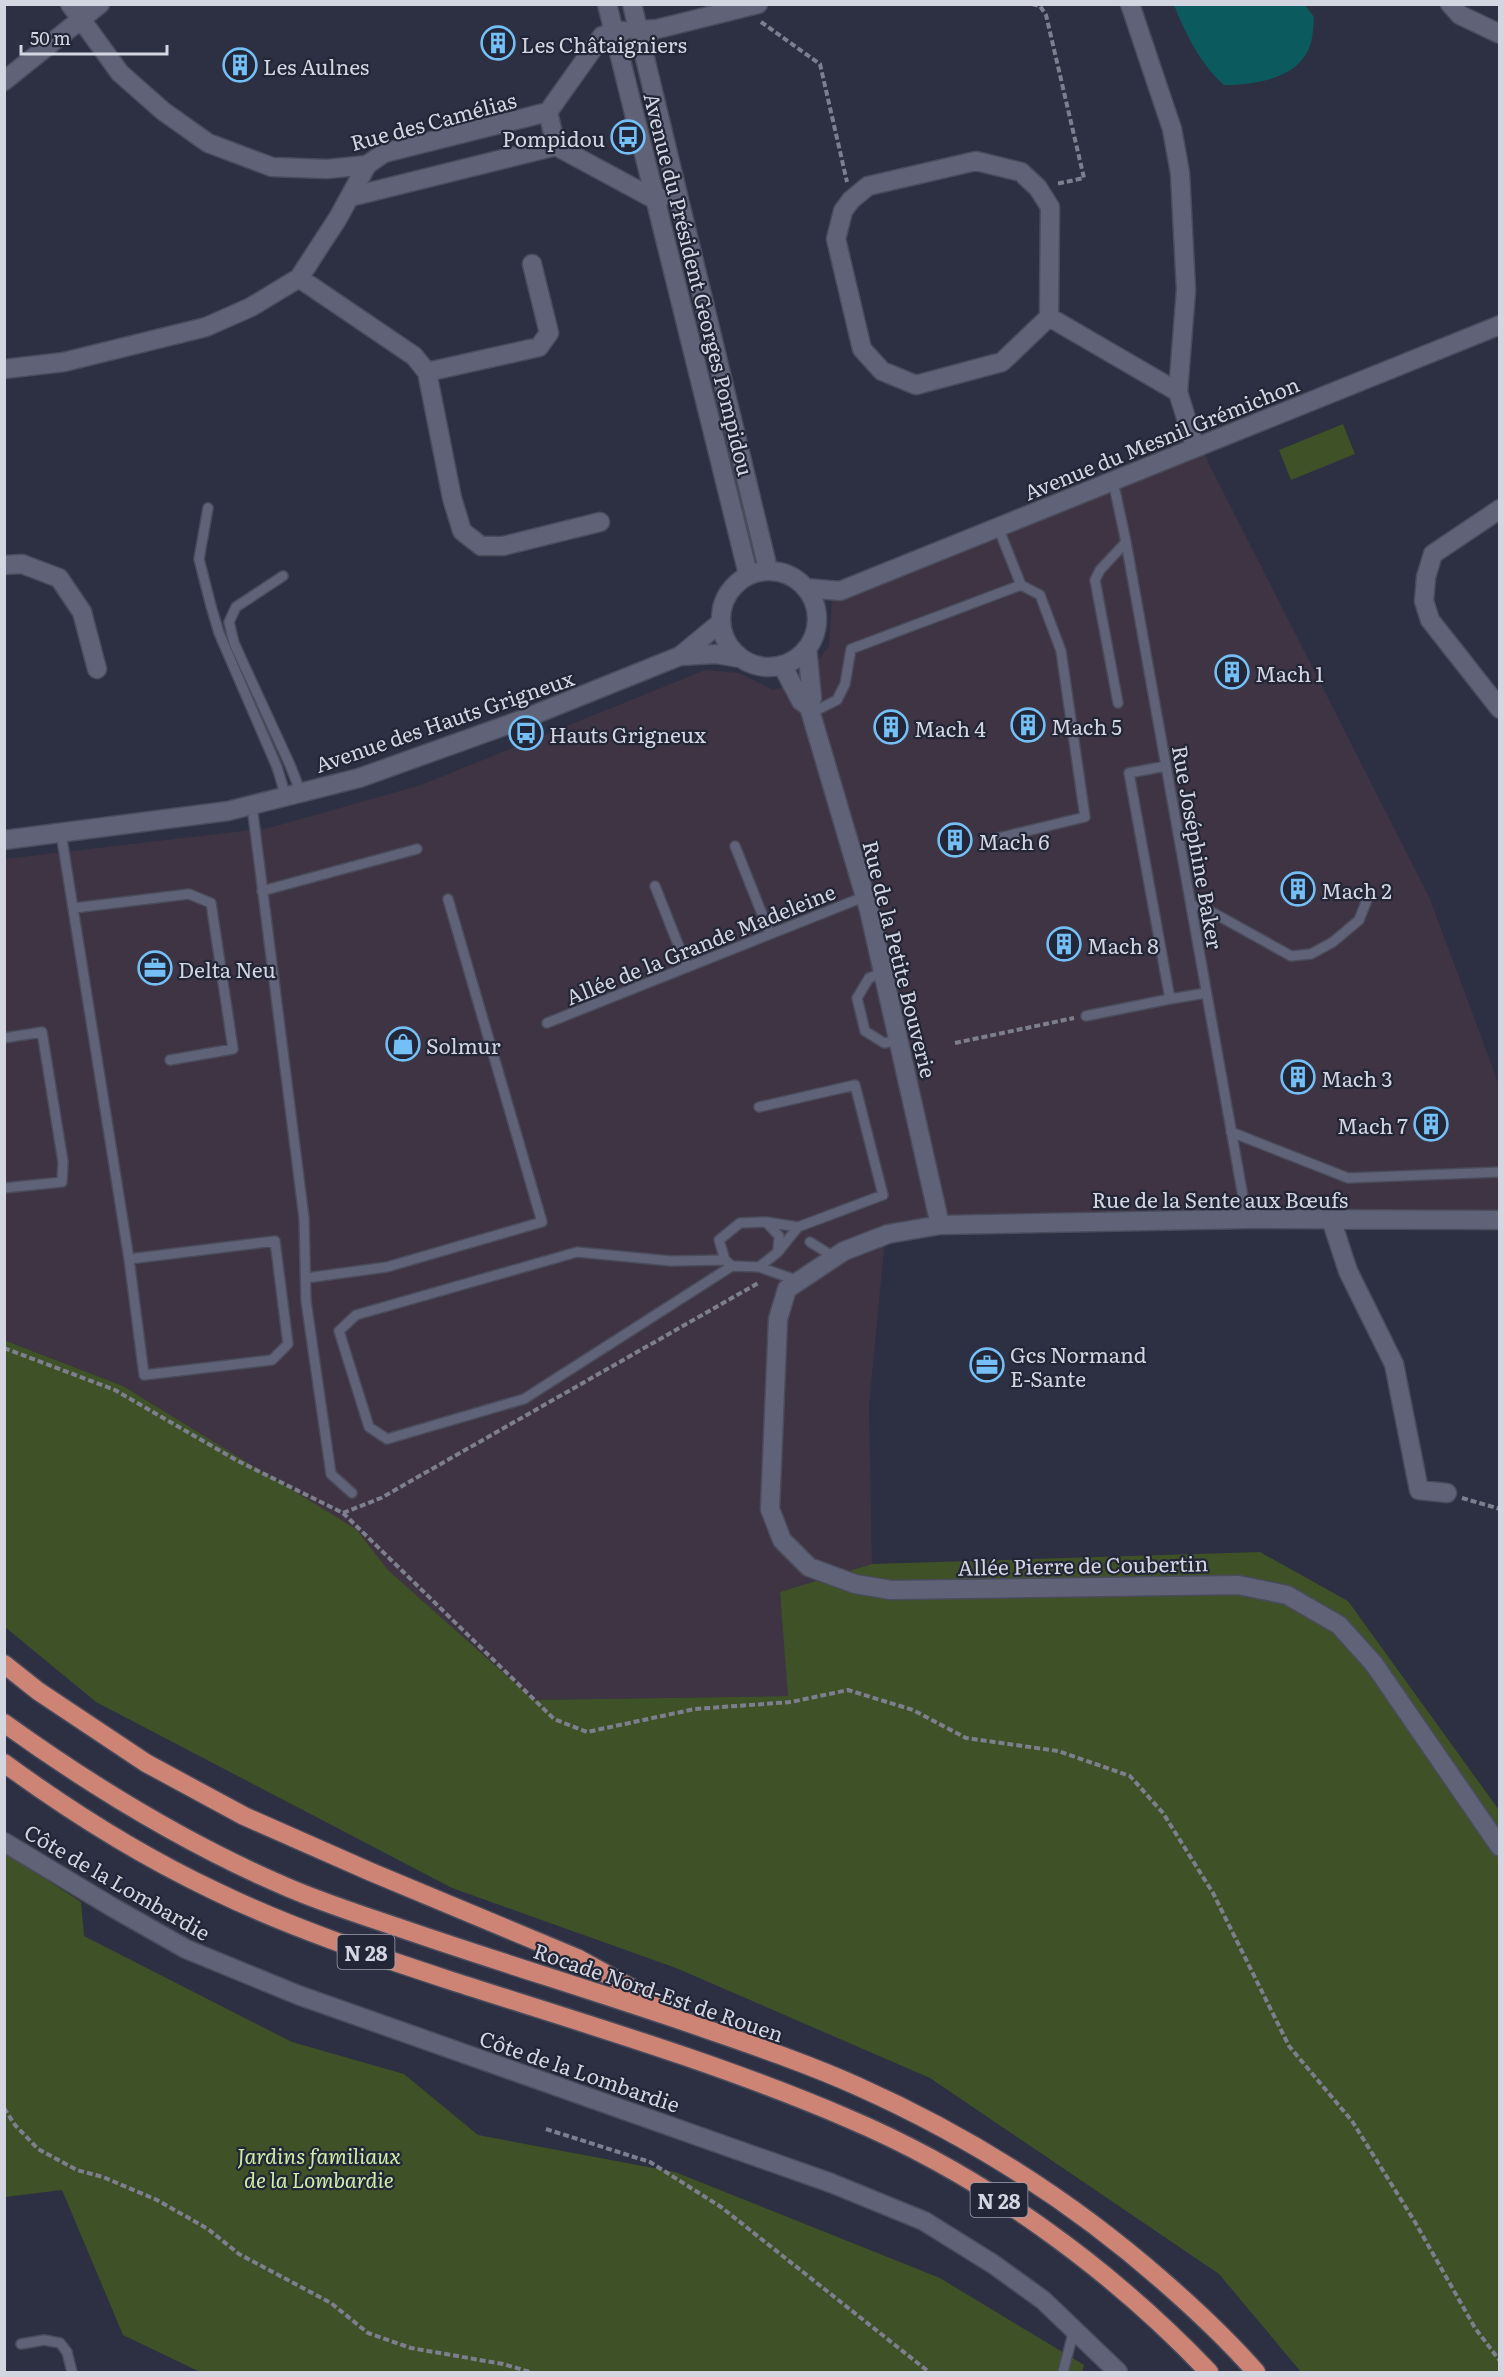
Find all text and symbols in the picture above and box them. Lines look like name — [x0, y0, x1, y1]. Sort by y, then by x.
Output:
scale bar — [21, 18, 166, 56]
text: 50 m — [30, 24, 71, 51]
building icon: Les Châtaigniers — [480, 25, 516, 61]
place label: Les Châtaigniers — [521, 28, 687, 59]
building icon: Les Aulnes — [222, 47, 258, 83]
place label: Les Aulnes — [263, 50, 369, 81]
street label: Rue des Camélias — [347, 83, 519, 157]
street label: Avenue du Président Georges Pompidou — [637, 89, 763, 479]
bus stop icon: Pompidou — [610, 119, 646, 155]
place label: Pompidou — [502, 122, 605, 153]
street label: Avenue du Mesnil Grémichon — [1019, 367, 1303, 507]
building icon: Mach 1 — [1214, 654, 1250, 690]
place label: Mach 1 — [1255, 657, 1324, 688]
street label: Avenue des Hauts Grigneux — [310, 661, 578, 779]
building icon: Mach 5 — [1010, 707, 1046, 743]
building icon: Mach 4 — [873, 709, 909, 745]
place label: Mach 5 — [1051, 710, 1122, 741]
place label: Mach 4 — [914, 712, 986, 743]
bus stop icon: Hauts Grigneux — [508, 715, 544, 751]
place label: Hauts Grigneux — [549, 718, 706, 749]
street label: Rue Joséphine Baker — [1166, 743, 1232, 951]
building icon: Mach 6 — [937, 822, 973, 858]
place label: Mach 6 — [978, 825, 1050, 856]
street label: Rue de la Petite Bouverie — [856, 837, 946, 1081]
building icon: Mach 2 — [1280, 871, 1316, 907]
place label: Mach 2 — [1321, 874, 1392, 905]
street label: Allée de la Grande Madeleine — [561, 875, 840, 1011]
building icon: Mach 8 — [1046, 926, 1082, 962]
place label: Mach 8 — [1087, 929, 1159, 960]
office icon: Delta Neu — [137, 950, 173, 986]
place label: Delta Neu — [178, 953, 276, 984]
shop icon: Solmur — [385, 1026, 421, 1062]
place label: Solmur — [426, 1029, 501, 1060]
building icon: Mach 3 — [1280, 1059, 1316, 1095]
place label: Mach 3 — [1321, 1062, 1393, 1093]
building icon: Mach 7 — [1413, 1106, 1449, 1142]
place label: Mach 7 — [1337, 1109, 1408, 1140]
street label: Rue de la Sente aux Bœufs — [1092, 1183, 1348, 1214]
place label: Gcs Normand E-Sante — [1010, 1338, 1147, 1393]
office icon: Gcs Normand E-Sante — [969, 1347, 1005, 1383]
street label: Allée Pierre de Coubertin — [957, 1546, 1209, 1582]
street label: Côte de la Lombardie — [19, 1815, 217, 1947]
street label: Rocade Nord-Est de Rouen — [530, 1934, 788, 2048]
road number: N 28 — [338, 1935, 394, 1969]
street label: Côte de la Lombardie — [476, 2021, 684, 2119]
park label: Jardins familiaux de la Lombardie — [237, 2139, 401, 2194]
road number: N 28 — [970, 2183, 1028, 2217]

